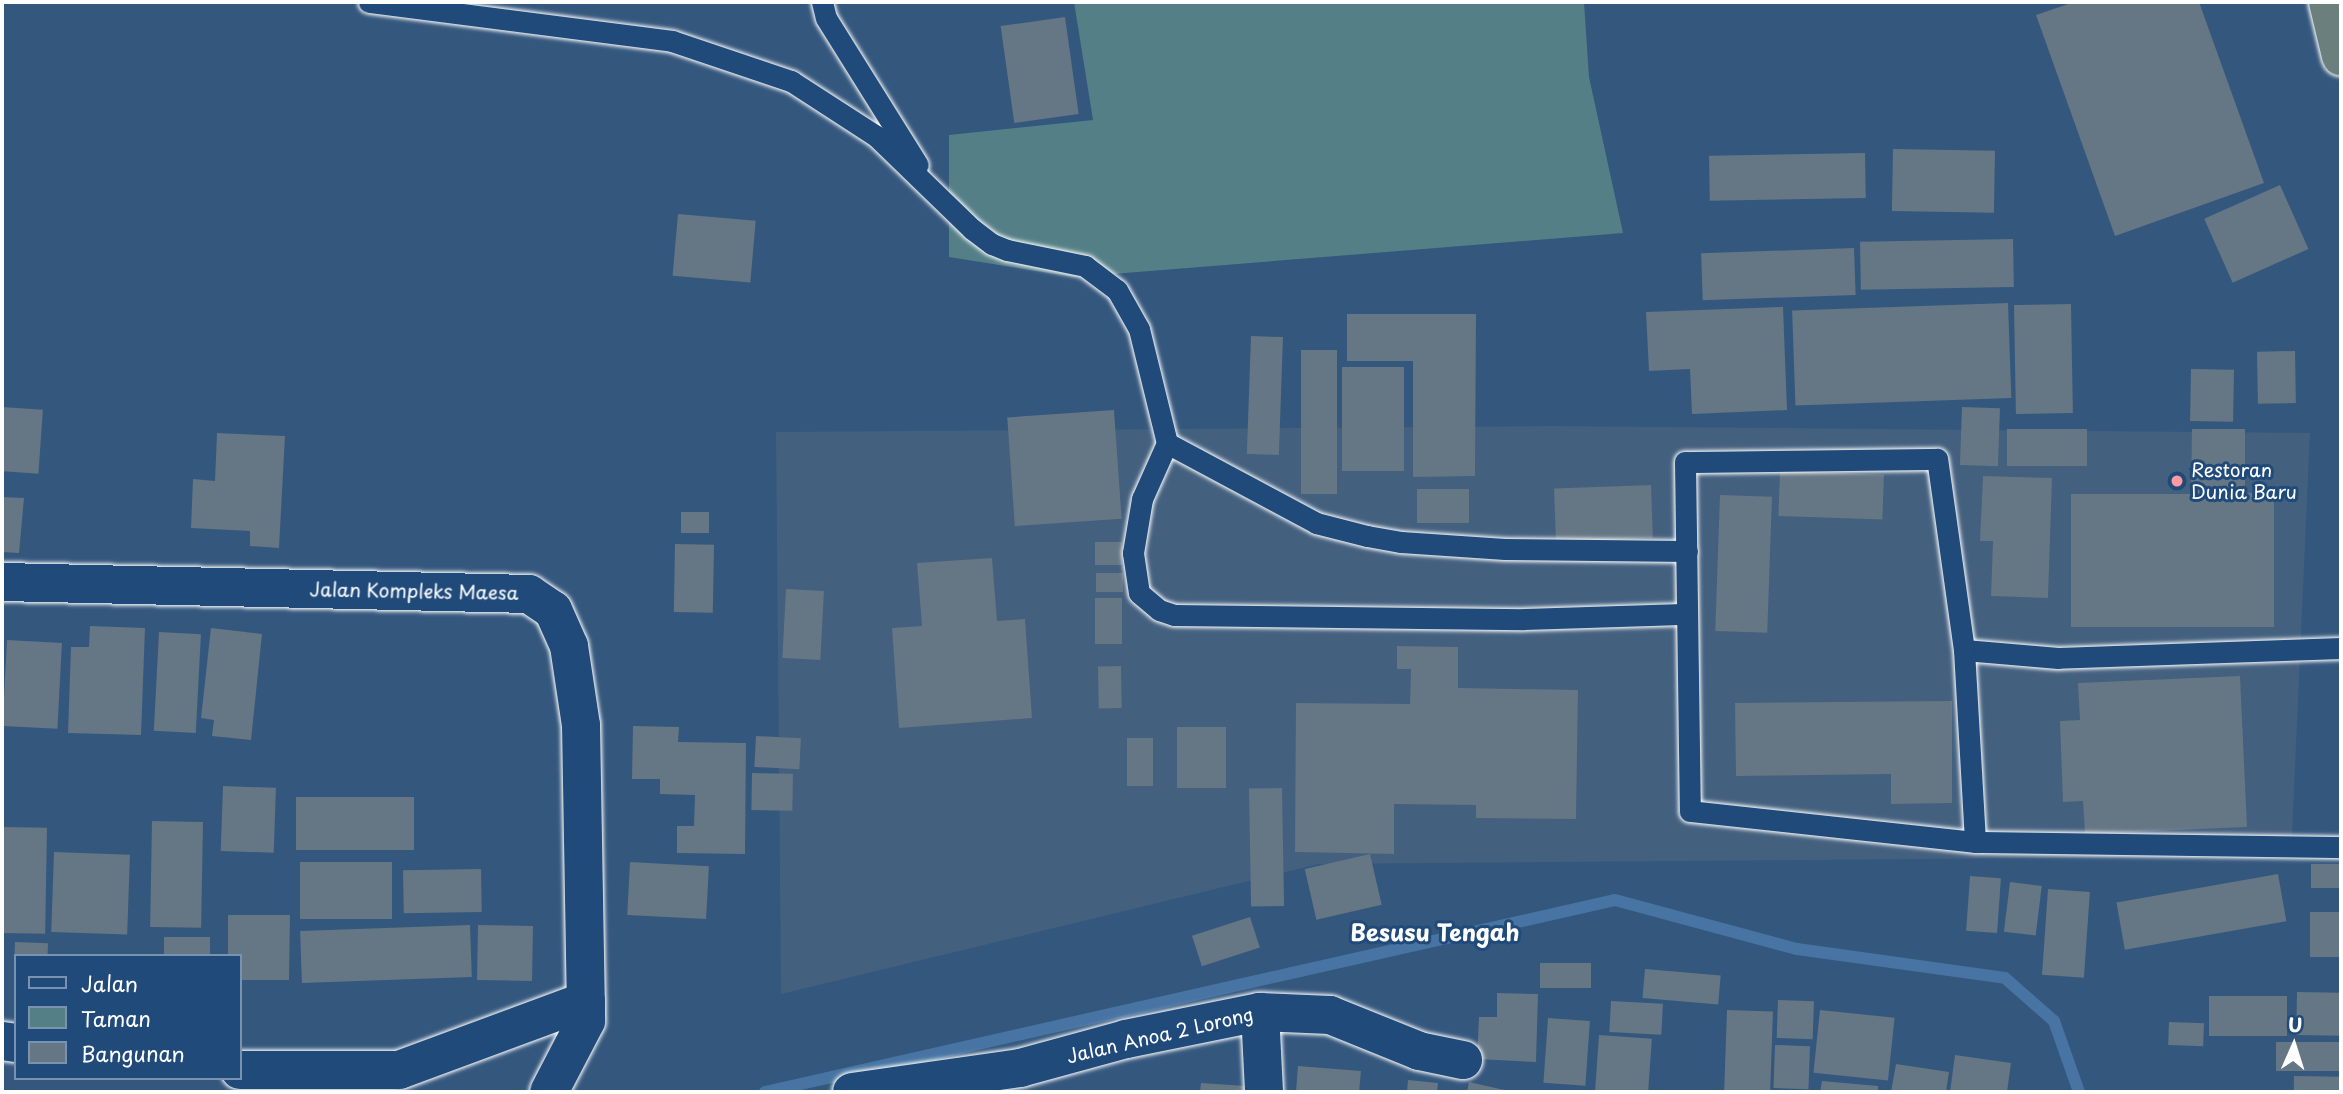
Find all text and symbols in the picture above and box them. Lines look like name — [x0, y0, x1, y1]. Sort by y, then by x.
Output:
place label: Restoran Dunia Baru — [2191, 459, 2296, 503]
marker: Restoran Dunia Baru — [2169, 473, 2185, 489]
street label: Jalan Kompleks Maesa — [308, 578, 520, 604]
district label: Besusu Tengah — [1350, 918, 1520, 946]
legend — [14, 954, 242, 1080]
text: Jalan — [81, 967, 138, 999]
text: Taman — [81, 1002, 151, 1034]
street label: Jalan Anoa 2 Lorong — [1064, 1002, 1256, 1068]
north arrow — [2259, 1010, 2329, 1080]
text: U — [2287, 1010, 2303, 1038]
text: Bangunan — [81, 1037, 185, 1069]

